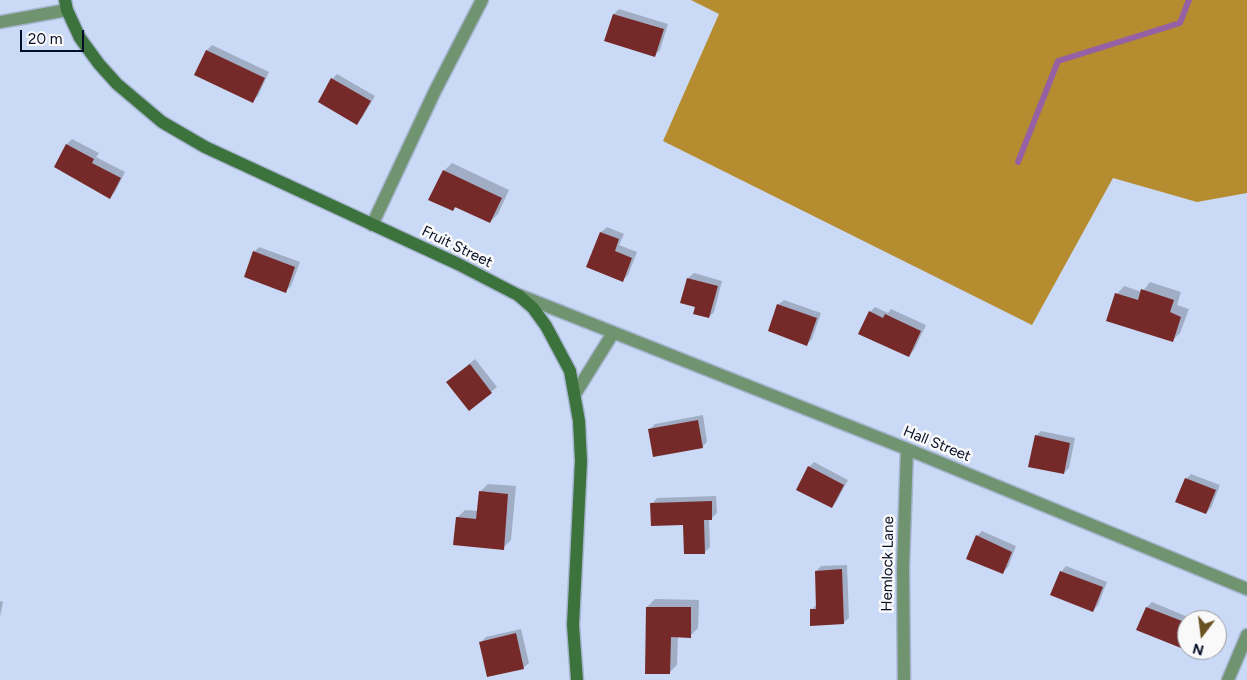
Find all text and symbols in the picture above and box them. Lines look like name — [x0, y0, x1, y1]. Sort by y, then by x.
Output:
scale bar — [22, 20, 86, 52]
text: 20 m — [28, 30, 62, 48]
street label: Fruit Street — [419, 222, 495, 272]
street label: Hall Street — [901, 422, 973, 466]
street label: Hemlock Lane — [878, 516, 898, 612]
north arrow — [1177, 610, 1227, 660]
text: N — [1191, 639, 1206, 659]

